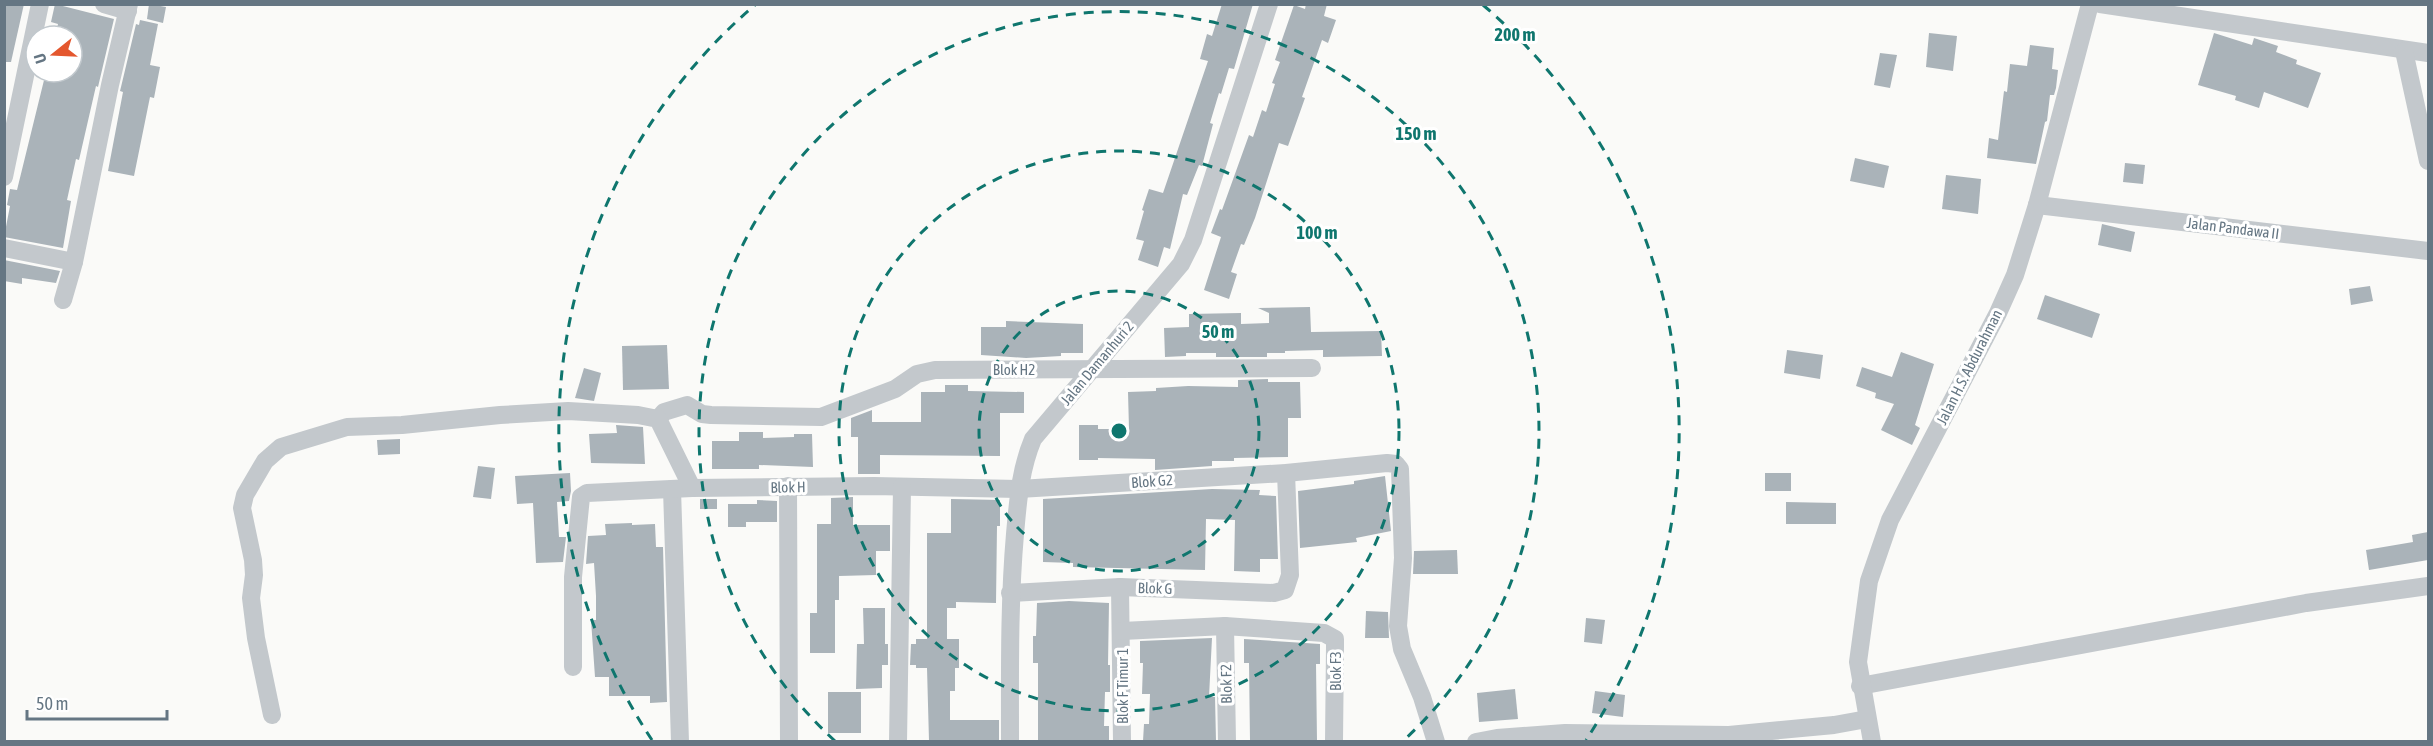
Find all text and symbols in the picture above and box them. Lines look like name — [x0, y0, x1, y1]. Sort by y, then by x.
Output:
north arrow — [24, 24, 84, 84]
text: 200 m — [1495, 24, 1535, 45]
text: U — [30, 51, 50, 66]
text: 150 m — [1396, 123, 1436, 144]
street label: Jalan Pandawa II — [2186, 214, 2280, 242]
text: 100 m — [1297, 222, 1337, 243]
street label: Jalan H.S. Abdurahman — [1933, 307, 2005, 427]
street label: Jalan Damanhuri 2 — [1057, 318, 1137, 408]
text: 50 m — [1202, 321, 1234, 342]
street label: Blok H2 — [993, 361, 1035, 378]
centre of rings — [1109, 421, 1129, 441]
street label: Blok G2 — [1131, 471, 1173, 491]
street label: Blok H — [770, 478, 806, 496]
street label: Blok G — [1137, 579, 1173, 597]
street label: Blok F Timur 1 — [1114, 648, 1131, 724]
street label: Blok F3 — [1327, 651, 1344, 691]
street label: Blok F2 — [1217, 664, 1235, 704]
scale bar — [27, 683, 166, 721]
text: 50 m — [36, 693, 68, 714]

